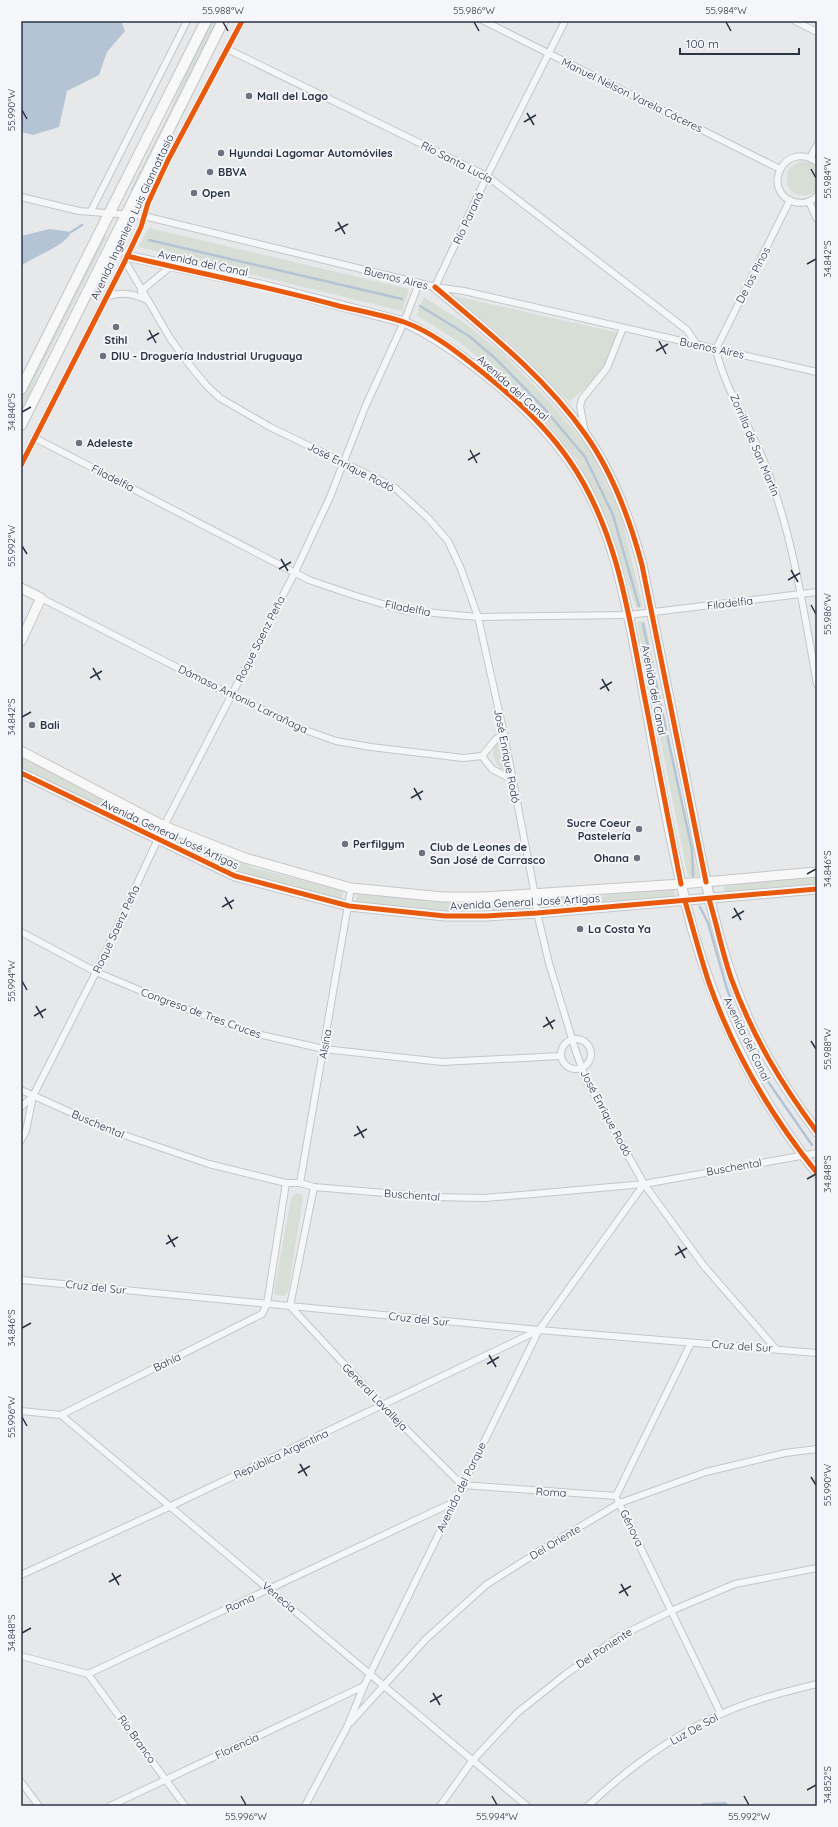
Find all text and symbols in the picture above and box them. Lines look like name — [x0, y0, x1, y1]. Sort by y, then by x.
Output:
text: 55.988°W — [202, 4, 244, 17]
text: 55.986°W — [453, 4, 495, 17]
text: 55.984°W — [705, 4, 747, 17]
scale bar — [680, 30, 799, 56]
text: 100 m — [686, 36, 719, 51]
street label: Manuel Nelson Varela Cáceres — [559, 55, 705, 135]
text: 55.990°W — [5, 88, 18, 131]
place label: Mall del Lago — [257, 89, 328, 103]
marker: Mall del Lago — [244, 91, 254, 101]
street label: Avenida Ingeniero Luis Giannattasio — [87, 132, 177, 302]
street label: Río Santa Lucía — [419, 138, 495, 186]
place label: Hyundai Lagomar Automóviles — [229, 146, 393, 160]
marker: Hyundai Lagomar Automóviles — [216, 148, 226, 158]
text: 55.984°W — [821, 157, 834, 199]
place label: BBVA — [218, 165, 246, 179]
marker: BBVA — [205, 167, 215, 177]
place label: Open — [202, 186, 230, 200]
marker: Open — [189, 188, 199, 198]
street label: Río Paraná — [450, 190, 486, 246]
text: 34.842°S — [821, 240, 834, 278]
street label: De los Pinos — [733, 244, 773, 306]
street label: Avenida del Canal — [157, 247, 249, 279]
street label: Buenos Aires — [362, 263, 430, 293]
marker: Stihl — [111, 322, 121, 332]
place label: Stihl — [104, 333, 128, 347]
street label: Buenos Aires — [678, 334, 746, 362]
place label: DIU - Droguería Industrial Uruguaya — [111, 349, 303, 363]
marker: DIU - Droguería Industrial Uruguaya — [98, 351, 108, 361]
street label: Avenida del Canal — [474, 352, 552, 424]
street label: Zorrilla de San Martín — [727, 392, 783, 498]
text: 34.840°S — [5, 393, 18, 431]
place label: Adeleste — [87, 436, 134, 450]
marker: Adeleste — [74, 438, 84, 448]
street label: José Enrique Rodó — [305, 439, 397, 495]
street label: Filadelfia — [89, 461, 137, 495]
text: 55.992°W — [5, 525, 18, 567]
street label: Roque Saenz Peña — [232, 593, 288, 685]
street label: Filadelfia — [706, 593, 754, 613]
text: 55.986°W — [821, 593, 834, 635]
street label: Filadelfia — [384, 597, 432, 619]
street label: Avenida del Canal — [638, 644, 670, 736]
street label: Dámaso Antonio Larrañaga — [176, 662, 310, 736]
text: 34.842°S — [5, 698, 18, 736]
street label: José Enrique Rodó — [491, 708, 523, 805]
place label: Bali — [40, 718, 60, 732]
marker: Bali — [27, 720, 37, 730]
street label: Avenida General José Artigas — [99, 796, 241, 872]
place label: Sucre Coeur Pastelería — [567, 816, 631, 843]
marker: Sucre Coeur Pastelería — [634, 824, 644, 834]
place label: Perfilgym — [353, 837, 405, 851]
marker: Perfilgym — [340, 839, 350, 849]
place label: Club de Leones de San José de Carrasco — [430, 840, 546, 867]
marker: Club de Leones de San José de Carrasco — [417, 848, 427, 858]
text: 34.846°S — [821, 850, 834, 888]
place label: Ohana — [594, 851, 629, 865]
marker: Ohana — [632, 853, 642, 863]
street label: Roque Saenz Peña — [89, 883, 143, 975]
street label: Avenida General José Artigas — [450, 891, 600, 913]
place label: La Costa Ya — [588, 922, 651, 936]
marker: La Costa Ya — [575, 924, 585, 934]
text: 55.994°W — [5, 960, 18, 1002]
street label: Congreso de Tres Cruces — [139, 985, 263, 1041]
street label: Avenida del Canal — [721, 995, 773, 1083]
street label: Alsina — [315, 1028, 335, 1060]
text: 55.988°W — [821, 1028, 834, 1070]
street label: José Enrique Rodó — [577, 1067, 635, 1159]
street label: Buschental — [69, 1107, 127, 1141]
street label: Buschental — [705, 1155, 763, 1179]
text: 34.848°S — [821, 1155, 834, 1193]
street label: Buschental — [384, 1186, 440, 1204]
street label: Cruz del Sur — [65, 1277, 128, 1297]
text: 34.846°S — [5, 1309, 18, 1347]
street label: Cruz del Sur — [388, 1309, 451, 1329]
street label: Cruz del Sur — [711, 1337, 774, 1355]
street label: Bahía — [151, 1349, 183, 1375]
street label: General Lavalleja — [339, 1360, 411, 1434]
text: 55.996°W — [5, 1396, 18, 1438]
street label: República Argentina — [231, 1426, 331, 1482]
street label: Avenida del Parque — [433, 1440, 489, 1534]
text: 55.990°W — [821, 1463, 834, 1506]
street label: Roma — [535, 1484, 567, 1500]
street label: Génova — [617, 1507, 647, 1549]
street label: Del Oriente — [527, 1521, 583, 1563]
street label: Venecia — [259, 1579, 299, 1615]
street label: Roma — [223, 1590, 257, 1616]
text: 34.848°S — [5, 1614, 18, 1652]
street label: Del Poniente — [573, 1625, 635, 1671]
street label: Luz De Sol — [667, 1710, 721, 1748]
street label: Río Branco — [115, 1712, 159, 1766]
street label: Florencia — [213, 1730, 261, 1762]
text: 34.852°S — [821, 1766, 834, 1804]
text: 55.996°W — [225, 1810, 267, 1823]
text: 55.994°W — [476, 1810, 518, 1823]
text: 55.992°W — [728, 1810, 770, 1823]

